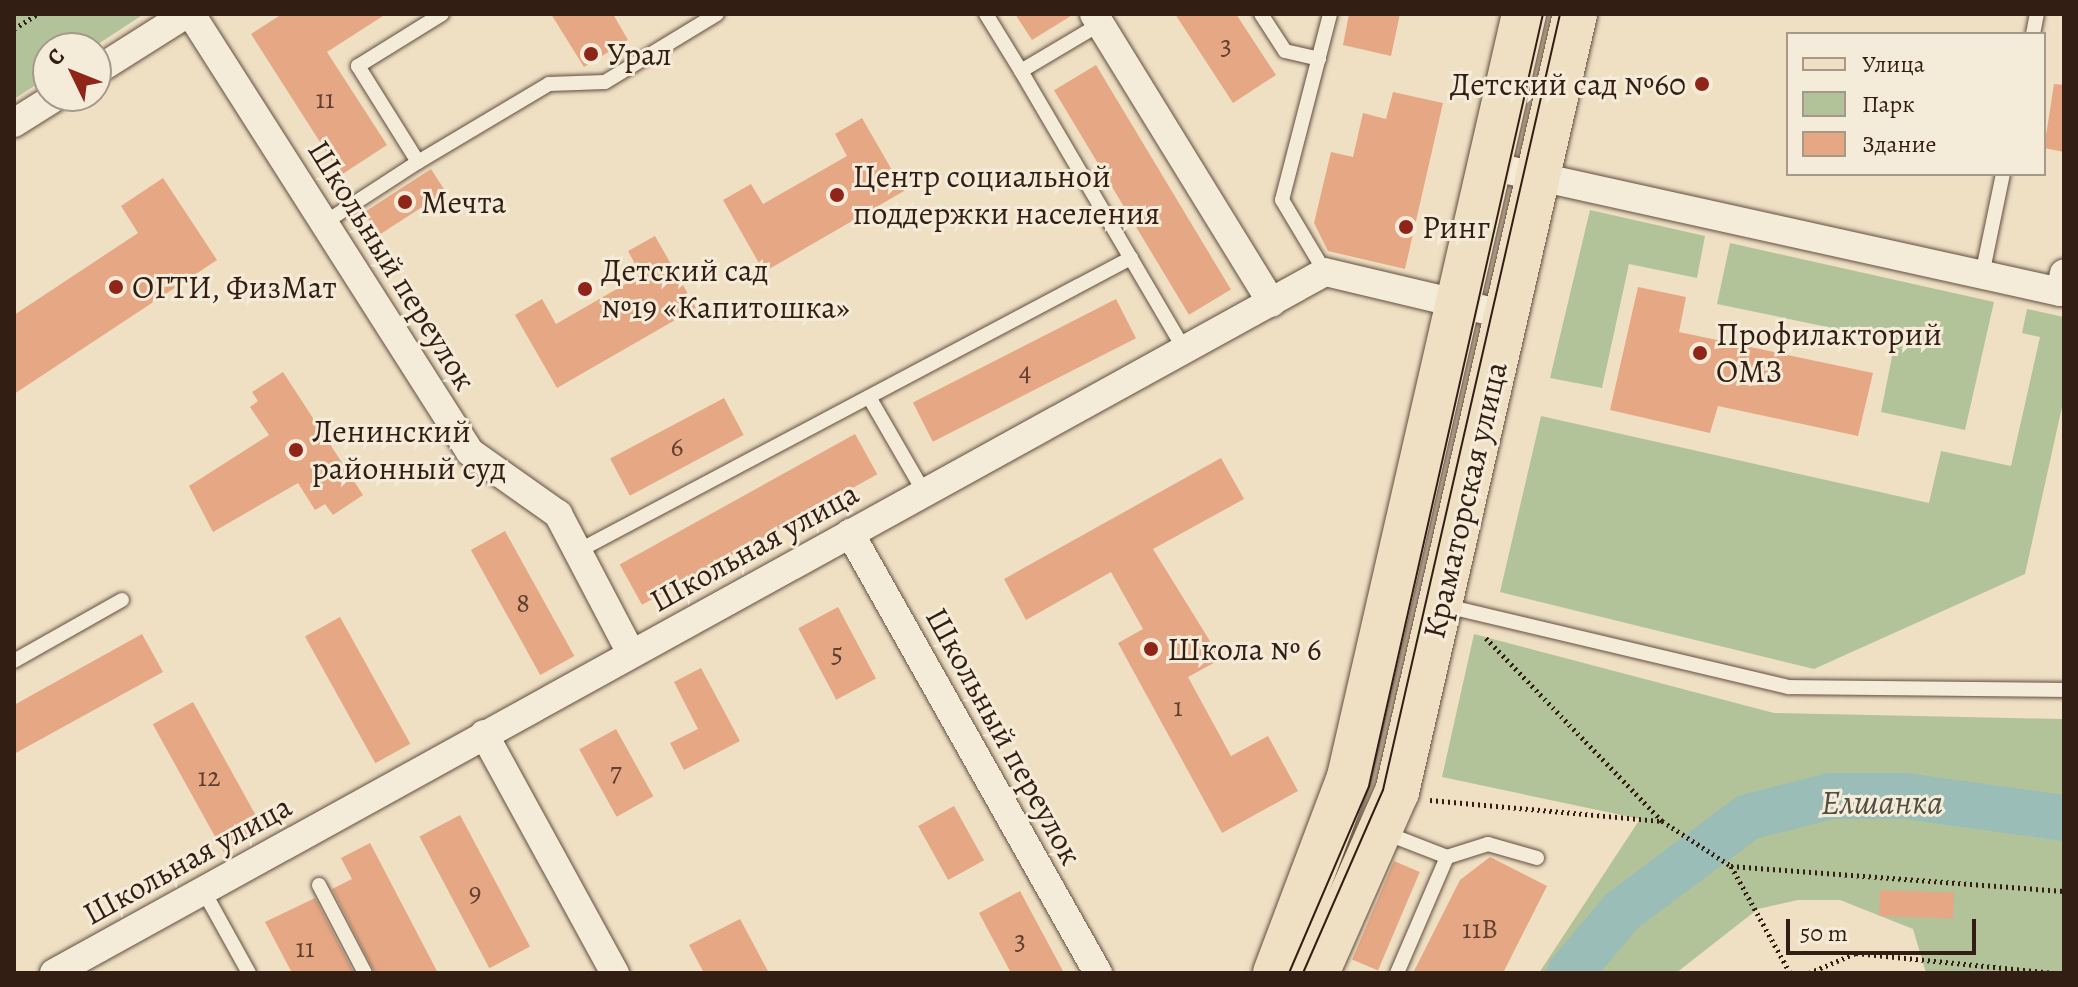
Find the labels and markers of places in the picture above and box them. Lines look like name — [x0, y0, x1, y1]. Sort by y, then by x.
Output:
place label: Урал — [607, 35, 672, 73]
marker: Урал — [582, 45, 600, 63]
place label: Детский сад №60 — [1450, 65, 1686, 103]
marker: Детский сад №60 — [1693, 75, 1711, 93]
place label: Центр социальной поддержки населения — [853, 158, 1160, 233]
place label: Мечта — [421, 183, 506, 221]
marker: Центр социальной поддержки населения — [828, 186, 846, 204]
marker: Мечта — [396, 193, 414, 211]
place label: Ринг — [1422, 208, 1490, 246]
marker: Ринг — [1397, 218, 1415, 236]
place label: Детский сад №19 «Капитошка» — [601, 252, 850, 327]
place label: ОГТИ, ФизМат — [132, 268, 337, 306]
marker: ОГТИ, ФизМат — [107, 278, 125, 296]
marker: Детский сад №19 «Капитошка» — [576, 280, 594, 298]
place label: Профилакторий ОМЗ — [1716, 316, 1942, 391]
marker: Профилакторий ОМЗ — [1691, 344, 1709, 362]
place label: Ленинский районный суд — [312, 413, 506, 488]
marker: Ленинский районный суд — [287, 441, 305, 459]
place label: Школа № 6 — [1167, 630, 1321, 668]
marker: Школа № 6 — [1142, 640, 1160, 658]

